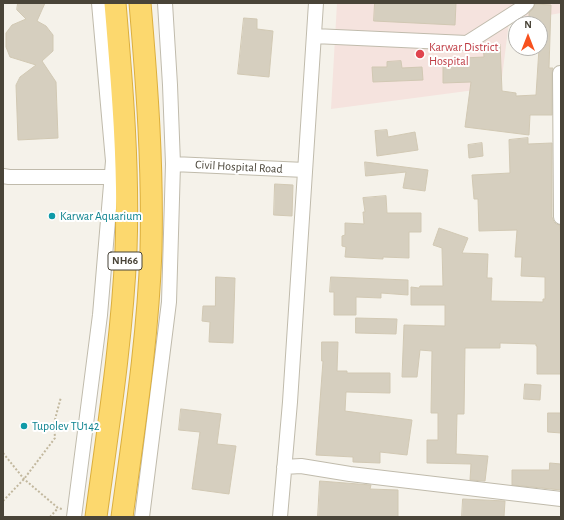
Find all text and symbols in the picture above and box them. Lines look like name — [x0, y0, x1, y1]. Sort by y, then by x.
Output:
north arrow — [508, 16, 548, 56]
text: N — [524, 19, 532, 30]
place label: Karwar District Hospital — [429, 40, 498, 68]
marker: Karwar District Hospital — [414, 48, 426, 60]
street label: Civil Hospital Road — [195, 158, 283, 176]
place label: Karwar Aquarium — [60, 209, 142, 223]
marker: Karwar Aquarium — [47, 211, 57, 221]
road number: NH66 — [108, 252, 142, 270]
place label: Tupolev TU142 — [32, 419, 99, 433]
marker: Tupolev TU142 — [19, 421, 29, 431]

